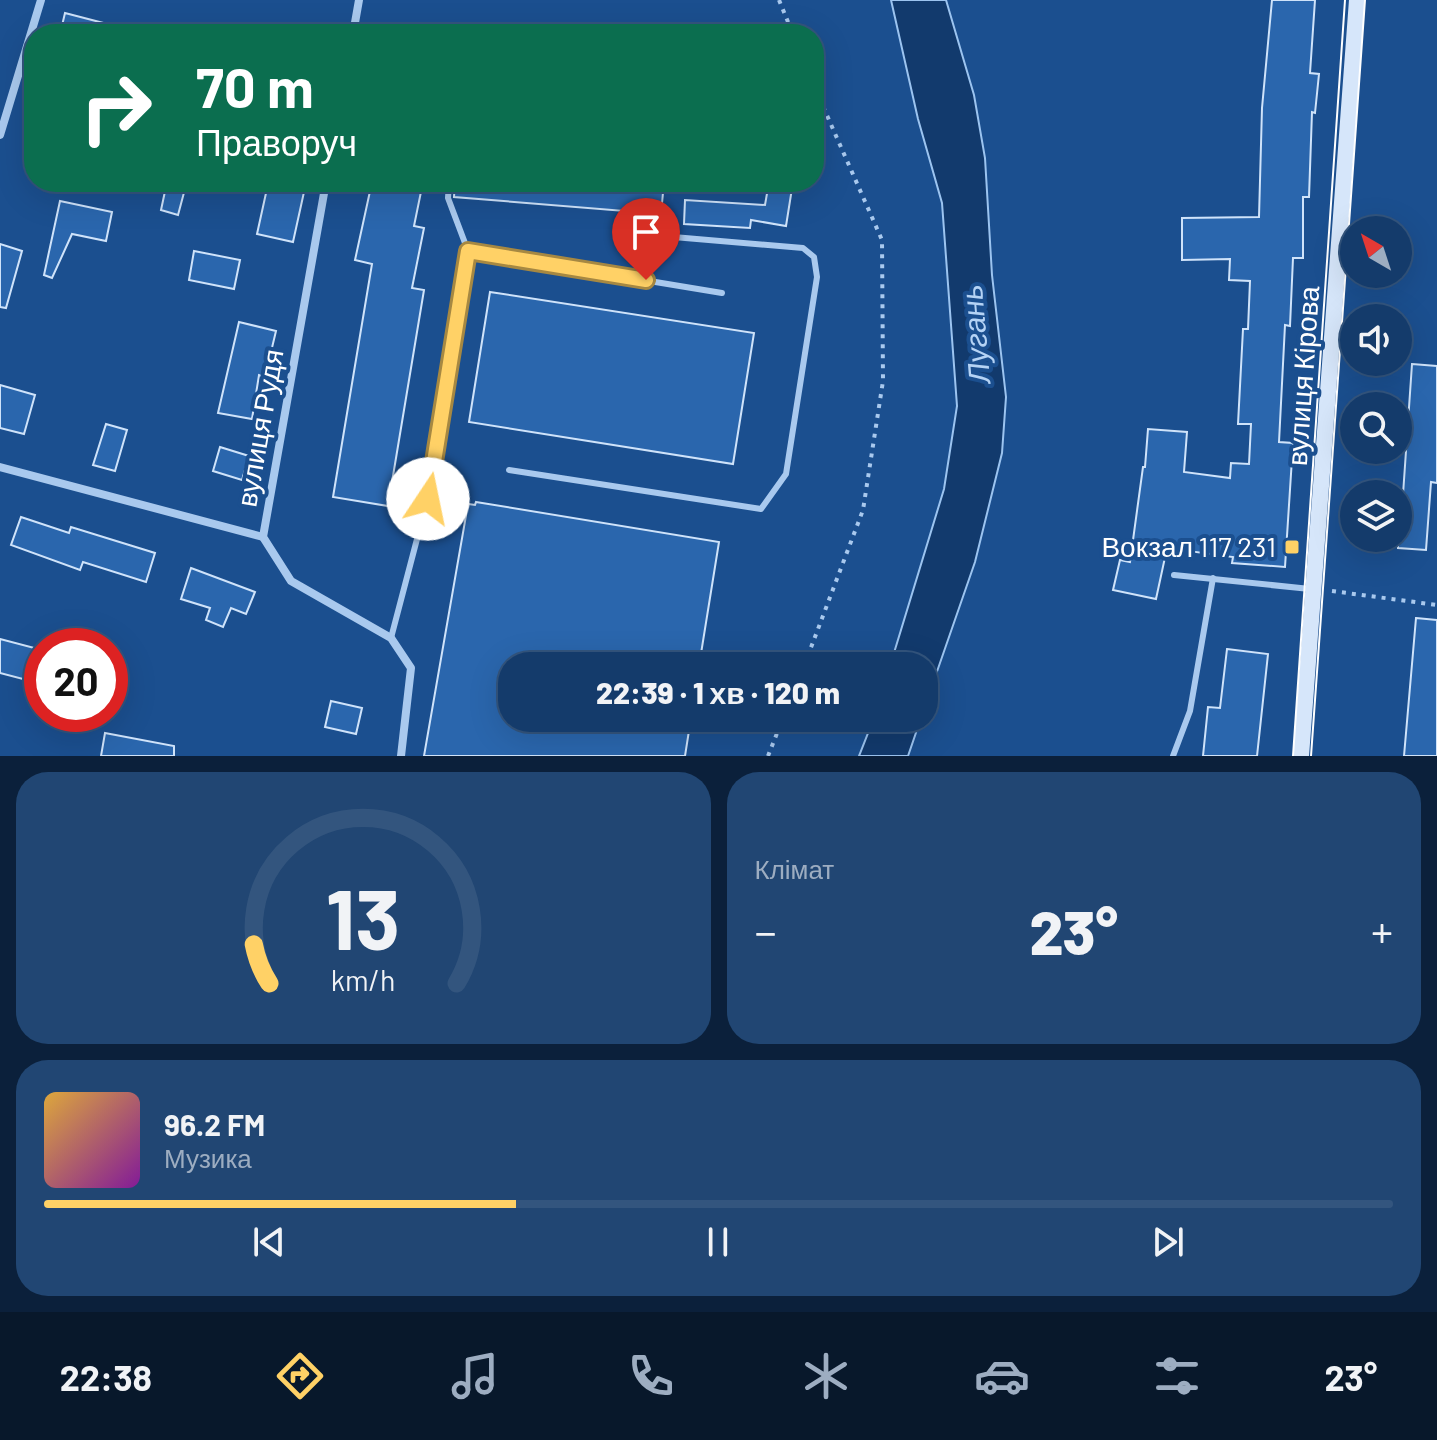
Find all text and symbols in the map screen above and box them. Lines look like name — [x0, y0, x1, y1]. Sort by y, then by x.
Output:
text: 70 m — [196, 52, 314, 119]
icon: right — [64, 56, 168, 160]
text: Праворуч — [196, 120, 357, 163]
pin — [612, 198, 680, 280]
icon: arrive — [624, 210, 668, 254]
north arrow — [1340, 216, 1412, 288]
map controls — [1340, 216, 1412, 552]
water label: Лугань — [952, 283, 996, 387]
street label: вулиця Кірова — [1279, 284, 1325, 467]
button: sound — [1340, 304, 1412, 376]
street label: вулиця Рудя — [228, 346, 290, 509]
button: search — [1340, 392, 1412, 464]
position arrow — [386, 457, 470, 541]
button: layers — [1340, 480, 1412, 552]
place label: Вокзал 117 231 — [1101, 529, 1276, 563]
marker: Вокзал 117 231 — [1283, 538, 1301, 556]
speed limit sign: 20 — [24, 628, 128, 732]
text: 22:39 · 1 хв · 120 m — [596, 674, 840, 710]
text: Клімат — [755, 853, 834, 884]
text: 13 — [326, 867, 400, 967]
text: 23° — [1030, 895, 1118, 967]
text: − — [755, 904, 777, 957]
text: + — [1371, 904, 1393, 957]
text: km/h — [331, 962, 396, 997]
text: 96.2 FM — [164, 1106, 265, 1142]
text: Музика — [164, 1142, 252, 1173]
icon: previous — [247, 1220, 291, 1264]
icon: pause — [696, 1220, 740, 1264]
icon: next — [1146, 1220, 1190, 1264]
icon: directions — [272, 1348, 328, 1404]
icon: music — [447, 1348, 503, 1404]
icon: phone — [623, 1348, 679, 1404]
icon: climate — [798, 1348, 854, 1404]
icon: car — [974, 1348, 1030, 1404]
icon: filters — [1149, 1348, 1205, 1404]
text: 22:38 — [60, 1355, 152, 1398]
text: 23° — [1325, 1355, 1377, 1398]

